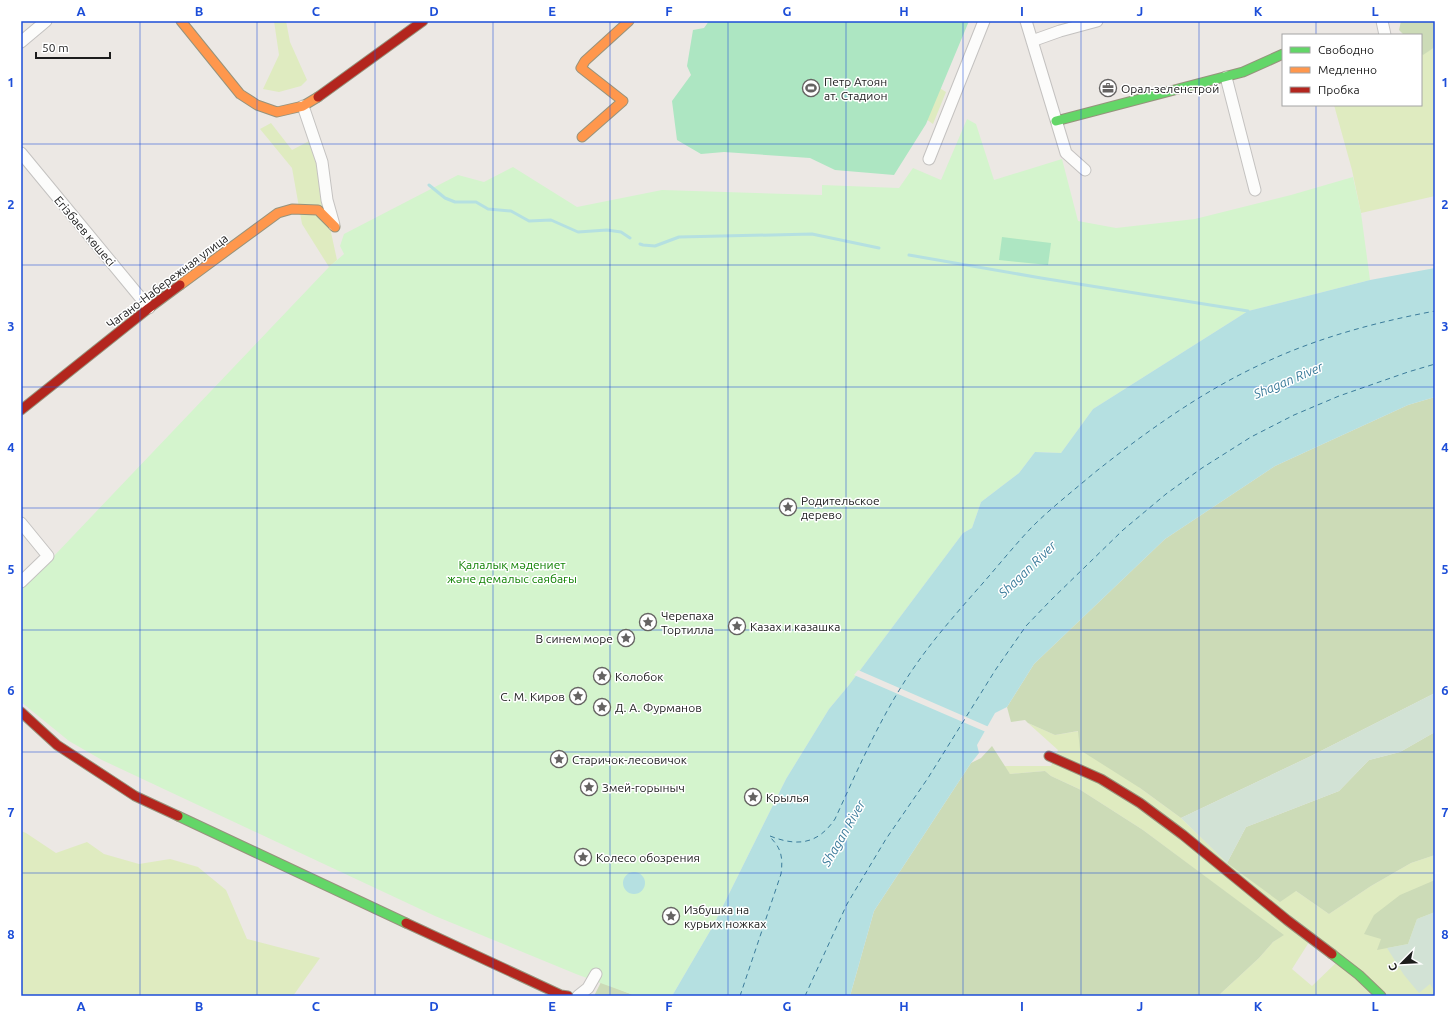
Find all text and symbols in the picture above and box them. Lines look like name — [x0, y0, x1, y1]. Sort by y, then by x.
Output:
text: A — [76, 4, 86, 18]
text: B — [195, 4, 204, 18]
text: C — [312, 4, 321, 18]
text: D — [429, 4, 439, 18]
text: E — [548, 4, 556, 18]
text: F — [665, 4, 673, 18]
text: G — [783, 4, 792, 18]
text: H — [899, 4, 909, 18]
text: I — [1020, 4, 1024, 18]
text: J — [1137, 4, 1143, 18]
text: K — [1254, 4, 1263, 18]
text: L — [1371, 4, 1379, 18]
scale bar — [36, 34, 110, 60]
legend — [1282, 34, 1422, 106]
text: 50 m — [42, 41, 69, 54]
text: Свободно — [1318, 43, 1374, 56]
text: Медленно — [1318, 63, 1377, 76]
text: 1 — [7, 75, 15, 89]
place label: Петр Атоян ат. Стадион — [824, 75, 888, 102]
text: 1 — [1441, 75, 1449, 89]
sports icon: Петр Атоян ат. Стадион — [801, 78, 821, 98]
office icon: Орал-зеленстрой — [1098, 78, 1118, 98]
place label: Орал-зеленстрой — [1121, 82, 1219, 95]
text: Пробка — [1318, 83, 1360, 96]
street label: Егізбаев көшесі — [52, 193, 118, 269]
text: 2 — [7, 197, 15, 211]
text: 2 — [1441, 197, 1449, 211]
street label: Чагано-Набережная улица — [104, 231, 230, 331]
text: 3 — [7, 319, 15, 333]
text: 3 — [1441, 319, 1449, 333]
water label: Shagan River — [1250, 359, 1326, 401]
text: 4 — [7, 440, 15, 454]
text: 4 — [1441, 440, 1449, 454]
place label: Родительское дерево — [801, 494, 880, 521]
place icon: Родительское дерево — [778, 497, 798, 517]
water label: Shagan River — [995, 538, 1059, 600]
park label: Қалалық мәдениет және демалыс саябағы — [447, 558, 577, 585]
text: 5 — [7, 562, 15, 576]
text: 5 — [1441, 562, 1449, 576]
place label: Черепаха Тортилла — [661, 609, 714, 636]
place icon: Черепаха Тортилла — [638, 612, 658, 632]
place icon: Казах и казашка — [727, 616, 747, 636]
place label: Казах и казашка — [750, 620, 840, 633]
place icon: В синем море — [616, 628, 636, 648]
place label: В синем море — [535, 632, 613, 645]
place icon: Колобок — [592, 666, 612, 686]
place label: Колобок — [615, 670, 663, 683]
text: 6 — [7, 683, 15, 697]
text: 6 — [1441, 683, 1449, 697]
place icon: С. М. Киров — [568, 686, 588, 706]
place label: С. М. Киров — [500, 690, 565, 703]
place icon: Д. А. Фурманов — [592, 697, 612, 717]
place label: Д. А. Фурманов — [615, 701, 702, 714]
place icon: Старичок-лесовичок — [549, 749, 569, 769]
place label: Старичок-лесовичок — [572, 753, 687, 766]
place icon: Змей-горыныч — [579, 777, 599, 797]
place label: Змей-горыныч — [602, 781, 685, 794]
place icon: Крылья — [743, 787, 763, 807]
place label: Крылья — [766, 791, 809, 804]
water label: Shagan River — [818, 797, 868, 869]
text: 7 — [7, 805, 15, 819]
text: 7 — [1441, 805, 1449, 819]
place icon: Колесо обозрения — [573, 847, 593, 867]
place label: Колесо обозрения — [596, 851, 700, 864]
place label: Избушка на курьих ножках — [684, 903, 766, 930]
place icon: Избушка на курьих ножках — [661, 906, 681, 926]
text: 8 — [7, 927, 15, 941]
text: 8 — [1441, 927, 1449, 941]
north arrow — [1382, 943, 1422, 983]
text: С — [1386, 961, 1400, 973]
text: A — [76, 999, 86, 1013]
text: B — [195, 999, 204, 1013]
text: C — [312, 999, 321, 1013]
text: D — [429, 999, 439, 1013]
text: E — [548, 999, 556, 1013]
text: F — [665, 999, 673, 1013]
text: G — [783, 999, 792, 1013]
text: H — [899, 999, 909, 1013]
text: I — [1020, 999, 1024, 1013]
text: J — [1137, 999, 1143, 1013]
text: K — [1254, 999, 1263, 1013]
text: L — [1371, 999, 1379, 1013]

